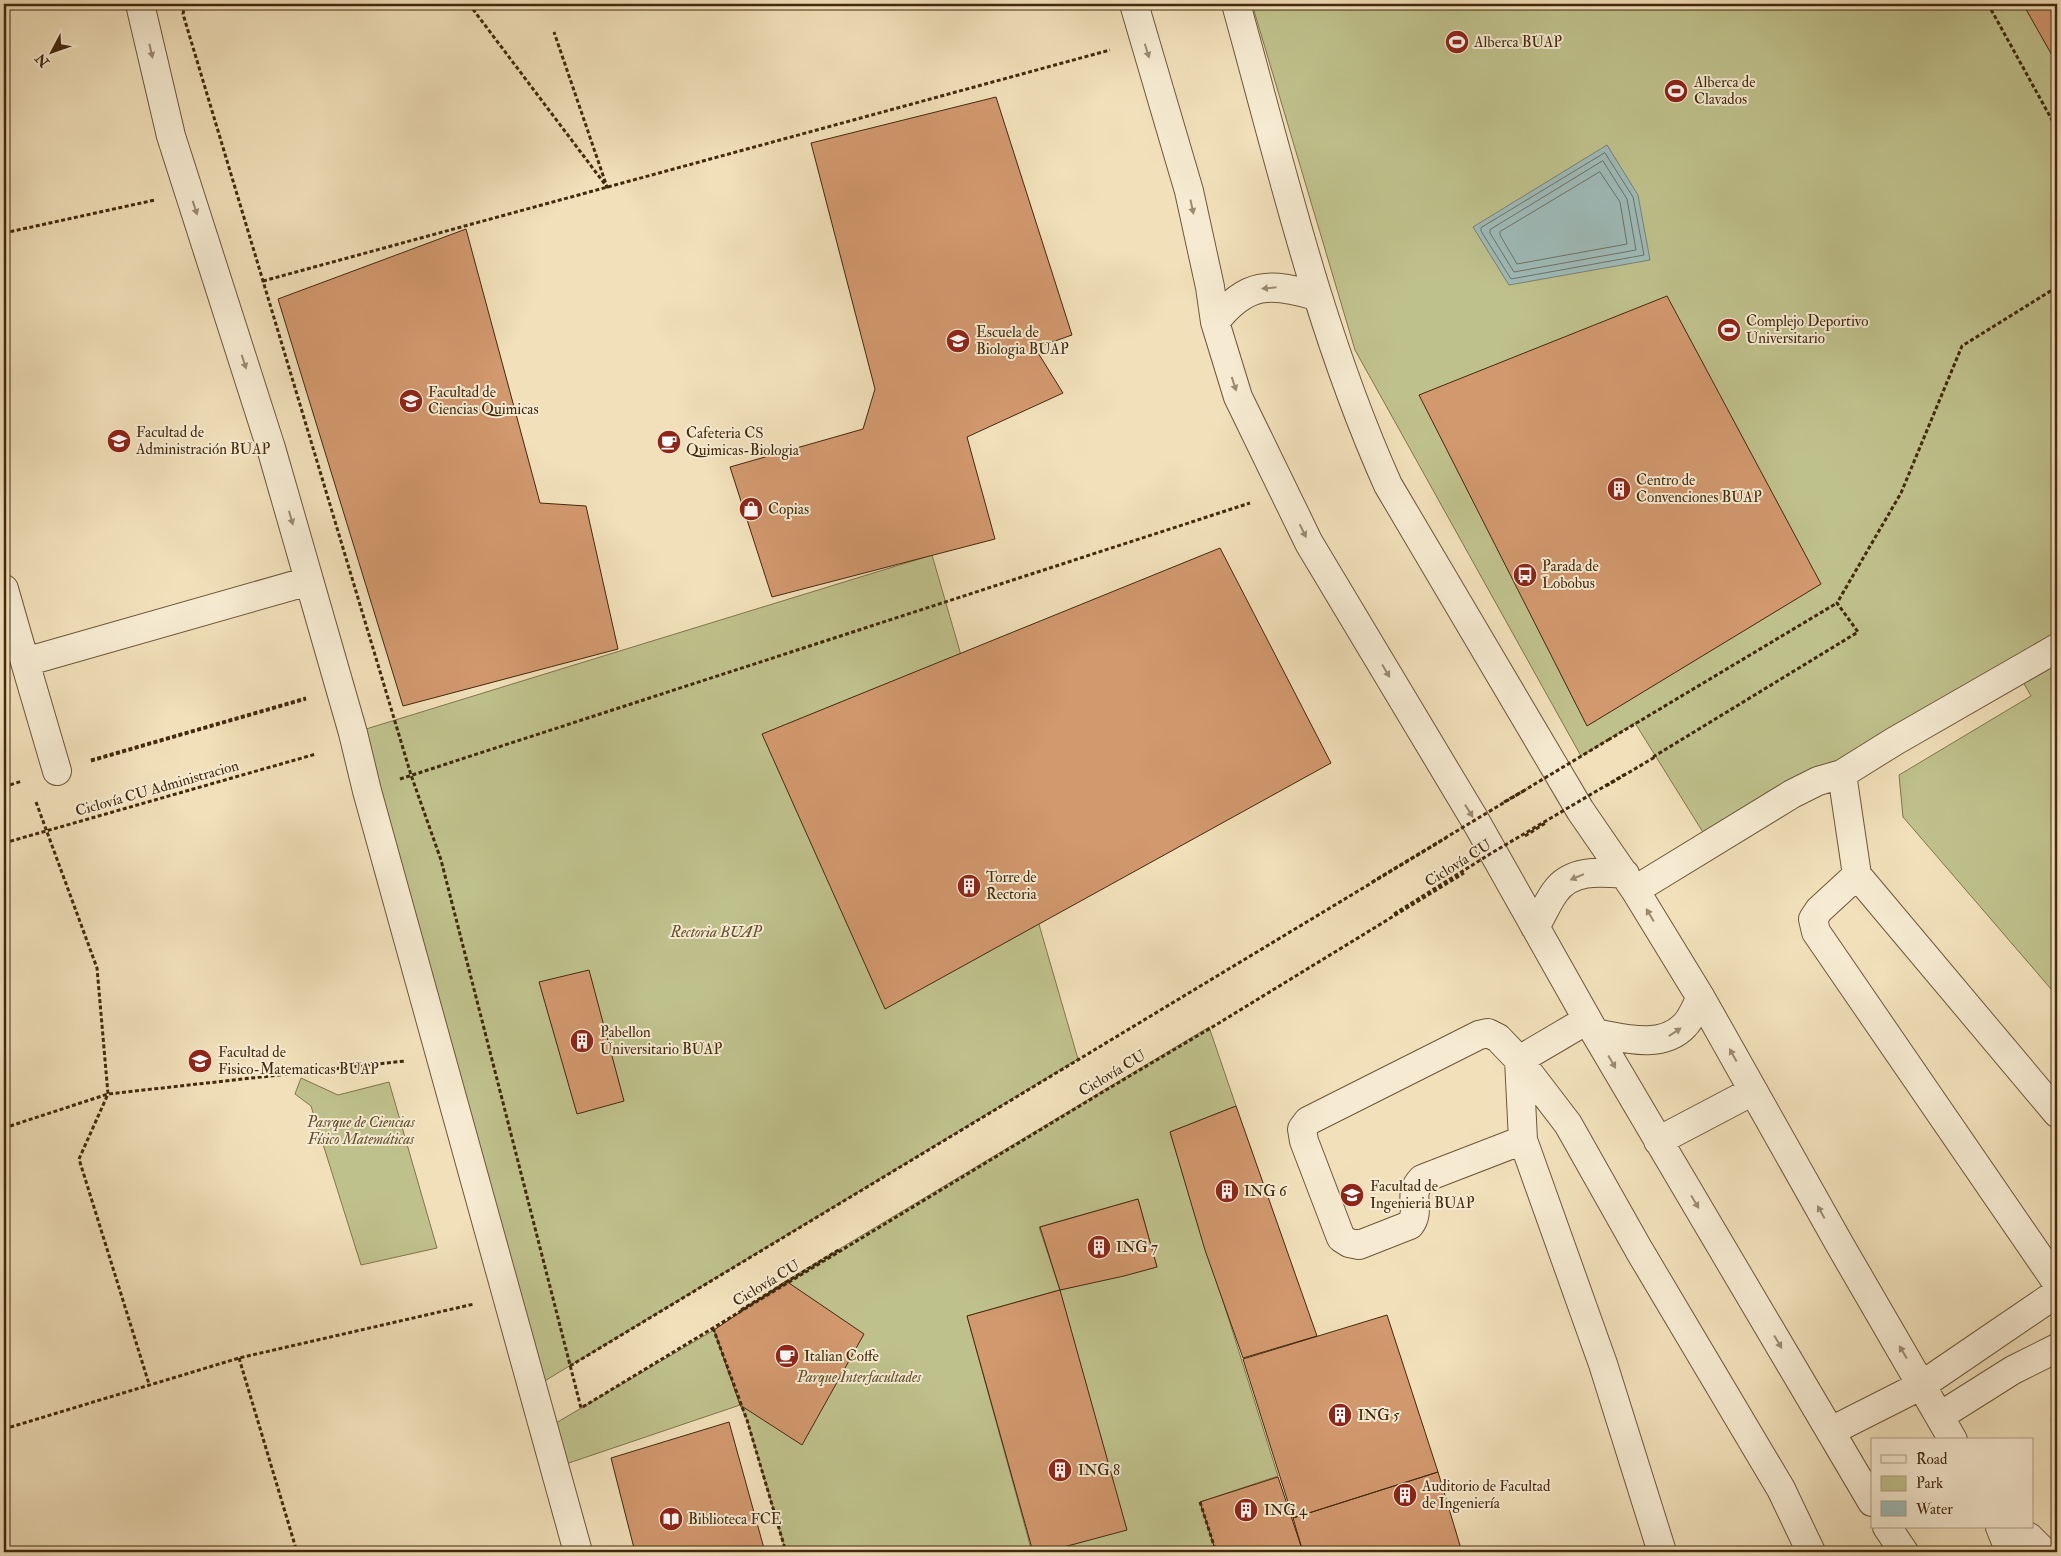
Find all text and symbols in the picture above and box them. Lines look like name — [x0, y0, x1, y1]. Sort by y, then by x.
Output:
north arrow — [28, 28, 78, 78]
sports icon: Alberca BUAP — [1444, 29, 1470, 55]
place label: Alberca BUAP — [1473, 33, 1562, 52]
one-way arrow — [1144, 43, 1152, 58]
one-way arrow — [147, 44, 155, 59]
text: N — [32, 50, 54, 71]
place label: Alberca de Clavados — [1693, 73, 1756, 109]
sports icon: Alberca de Clavados — [1663, 78, 1689, 104]
one-way arrow — [1188, 199, 1196, 214]
one-way arrow — [191, 200, 199, 215]
one-way arrow — [1260, 284, 1276, 292]
place label: Complejo Deportivo Universitario — [1746, 312, 1868, 348]
sports icon: Complejo Deportivo Universitario — [1716, 317, 1742, 343]
place label: Escuela de Biologia BUAP — [976, 323, 1069, 359]
school or university icon: Escuela de Biologia BUAP — [945, 328, 971, 354]
one-way arrow — [241, 355, 248, 370]
one-way arrow — [1231, 377, 1239, 392]
place label: Facultad de Ciencias Quimicas — [428, 383, 539, 419]
school or university icon: Facultad de Ciencias Quimicas — [398, 388, 424, 414]
place label: Facultad de Administración BUAP — [135, 423, 270, 459]
place label: Cafeteria CS Quimicas-Biologia — [686, 424, 800, 460]
school or university icon: Facultad de Administración BUAP — [106, 428, 132, 454]
cafe icon: Cafeteria CS Quimicas-Biologia — [656, 429, 682, 455]
place label: Centro de Convenciones BUAP — [1636, 471, 1762, 507]
building icon: Centro de Convenciones BUAP — [1606, 476, 1632, 502]
shop icon: Copias — [738, 496, 764, 522]
place label: Copias — [768, 500, 809, 520]
one-way arrow — [288, 511, 296, 526]
one-way arrow — [1300, 524, 1308, 538]
place label: Parada de Lobobus — [1542, 557, 1599, 593]
bus stop icon: Parada de Lobobus — [1512, 562, 1538, 588]
one-way arrow — [1381, 665, 1390, 678]
street label: Ciclovía CU Administracion — [73, 756, 241, 821]
one-way arrow — [1464, 804, 1473, 818]
street label: Ciclovía CU — [1421, 835, 1495, 891]
place label: Torre de Rectoria — [986, 868, 1038, 904]
building icon: Torre de Rectoria — [956, 873, 982, 899]
one-way arrow — [1570, 874, 1584, 882]
one-way arrow — [1645, 908, 1655, 921]
park label: Rectoria BUAP — [670, 923, 763, 942]
place label: Pabellon Universitario BUAP — [600, 1023, 722, 1059]
one-way arrow — [1669, 1027, 1682, 1037]
building icon: Pabellon Universitario BUAP — [569, 1028, 595, 1054]
place label: Facultad de Fisico-Matematicas BUAP — [218, 1043, 379, 1079]
street label: Ciclovía CU — [1075, 1046, 1150, 1101]
school or university icon: Facultad de Fisico-Matematicas BUAP — [187, 1048, 213, 1074]
one-way arrow — [1728, 1048, 1737, 1061]
one-way arrow — [1608, 1055, 1616, 1070]
park label: Pasrque de Ciencias Físico Matemáticas — [306, 1113, 416, 1149]
place label: Facultad de Ingenieria BUAP — [1370, 1177, 1475, 1213]
building icon: ING 6 — [1214, 1178, 1240, 1204]
place label: ING 6 — [1244, 1182, 1288, 1201]
school or university icon: Facultad de Ingenieria BUAP — [1339, 1182, 1365, 1208]
one-way arrow — [1690, 1196, 1699, 1209]
one-way arrow — [1816, 1205, 1825, 1218]
building icon: ING 7 — [1086, 1234, 1112, 1260]
place label: ING 7 — [1116, 1238, 1158, 1257]
street label: Ciclovía CU — [729, 1256, 804, 1311]
one-way arrow — [1773, 1335, 1782, 1348]
cafe icon: Italian Coffe — [774, 1343, 800, 1369]
one-way arrow — [1898, 1345, 1907, 1359]
place label: Italian Coffe — [804, 1347, 879, 1366]
park label: Parque Interfacultades — [796, 1368, 922, 1387]
building icon: ING 5 — [1327, 1402, 1353, 1428]
place label: ING 5 — [1358, 1406, 1400, 1425]
legend — [1871, 1438, 2034, 1528]
text: Road — [1916, 1450, 1948, 1469]
building icon: ING 8 — [1047, 1457, 1073, 1483]
place label: ING 8 — [1078, 1461, 1120, 1480]
text: Park — [1916, 1474, 1943, 1493]
place label: Auditorio de Facultad de Ingeniería — [1421, 1477, 1551, 1513]
building icon: Auditorio de Facultad de Ingeniería — [1392, 1482, 1418, 1508]
building icon: ING 4 — [1233, 1497, 1259, 1523]
text: Water — [1915, 1500, 1953, 1519]
place label: ING 4 — [1264, 1501, 1308, 1520]
library icon: Biblioteca FCE — [658, 1506, 684, 1532]
place label: Biblioteca FCE — [688, 1510, 782, 1529]

